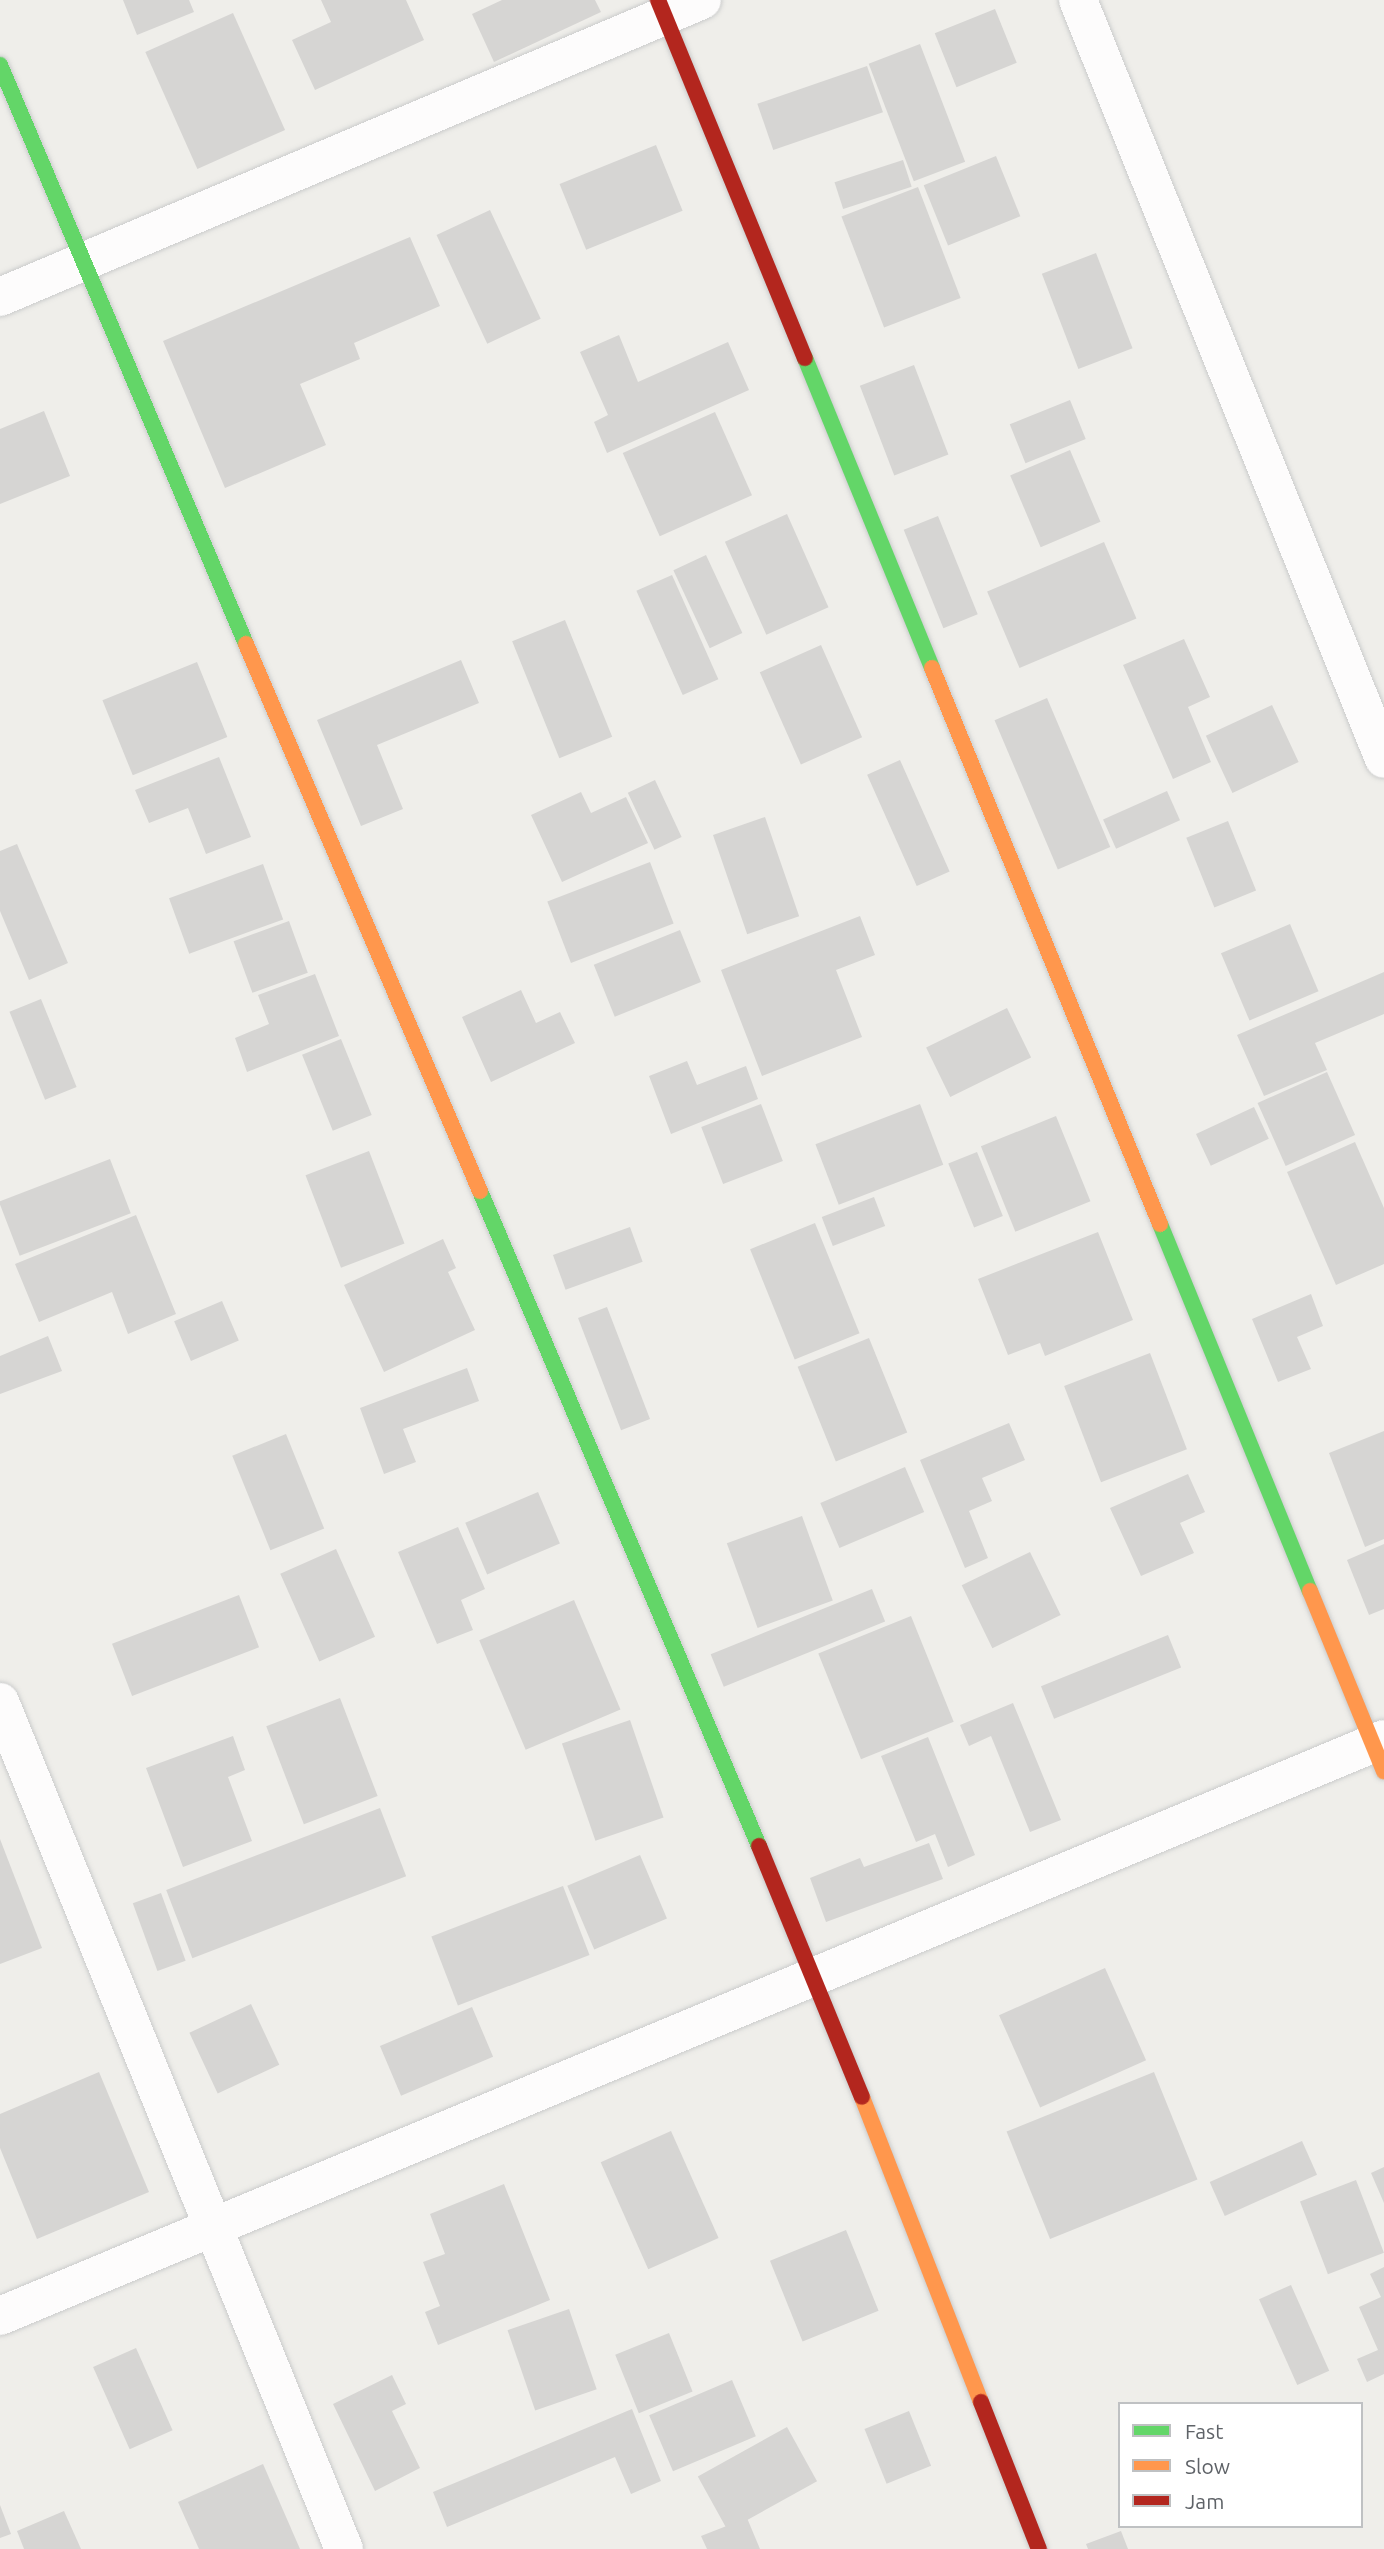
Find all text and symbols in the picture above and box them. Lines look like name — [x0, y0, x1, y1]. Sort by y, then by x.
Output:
legend — [1118, 2402, 1363, 2528]
text: Fast — [1185, 2419, 1223, 2443]
text: Slow — [1185, 2454, 1230, 2478]
text: Jam — [1185, 2489, 1224, 2513]

